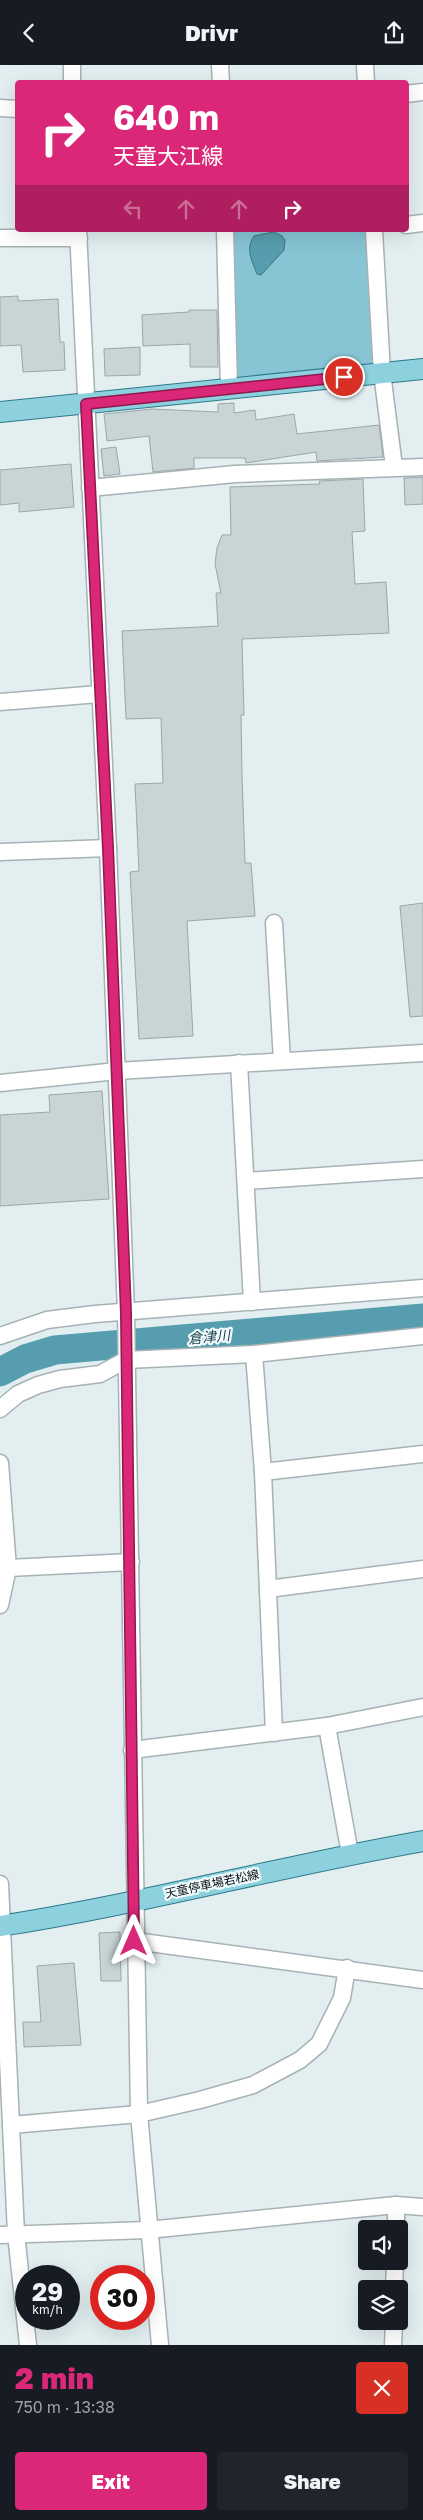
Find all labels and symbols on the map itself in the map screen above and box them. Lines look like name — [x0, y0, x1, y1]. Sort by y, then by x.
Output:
pin — [323, 356, 365, 398]
water label: 倉津川 — [187, 1326, 233, 1347]
street label: 天童停車場若松線 — [163, 1866, 260, 1901]
position arrow — [107, 1914, 159, 1966]
speed limit sign: 30 — [90, 2265, 155, 2330]

